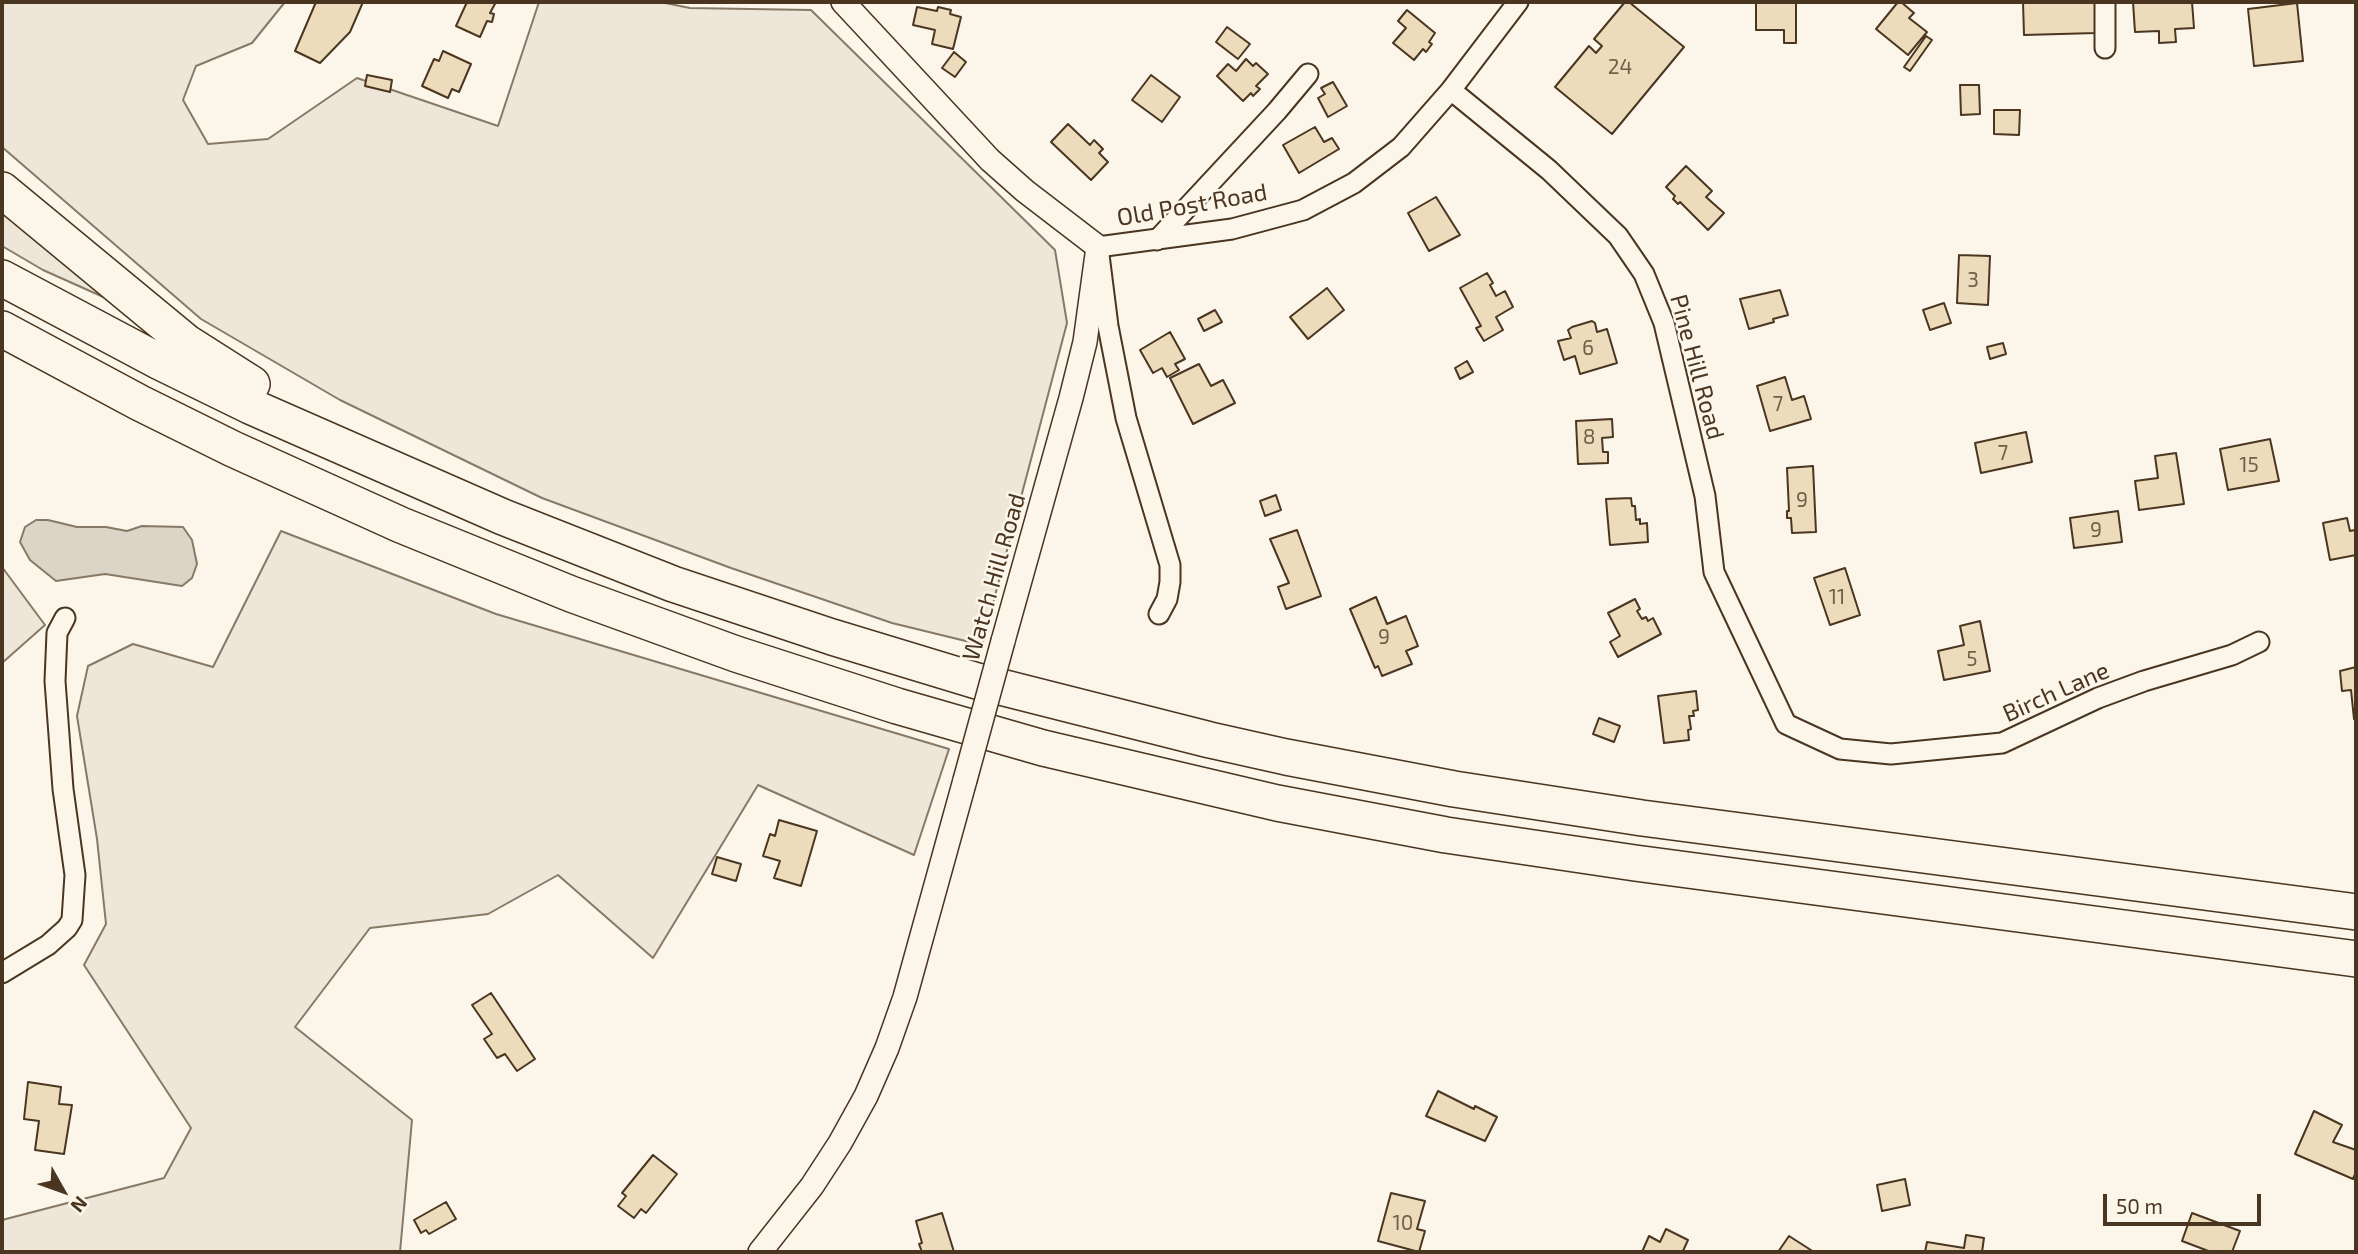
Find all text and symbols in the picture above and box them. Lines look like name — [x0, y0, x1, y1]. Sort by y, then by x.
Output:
house number: 24 — [1608, 54, 1632, 80]
street label: Old Post Road — [1115, 178, 1269, 232]
house number: 3 — [1967, 267, 1979, 293]
street label: Pine Hill Road — [1664, 291, 1730, 443]
house number: 6 — [1582, 335, 1594, 361]
house number: 7 — [1773, 391, 1783, 417]
house number: 8 — [1583, 424, 1595, 450]
house number: 7 — [1998, 440, 2008, 466]
house number: 15 — [2239, 452, 2259, 478]
house number: 9 — [1796, 487, 1808, 513]
street label: Watch Hill Road — [956, 490, 1032, 664]
house number: 9 — [2090, 517, 2102, 543]
house number: 11 — [1829, 584, 1845, 610]
house number: 9 — [1378, 624, 1390, 650]
house number: 5 — [1966, 646, 1978, 672]
street label: Birch Lane — [1998, 656, 2114, 728]
north arrow — [28, 1156, 98, 1226]
scale bar — [2106, 1180, 2264, 1224]
text: N — [66, 1192, 93, 1217]
text: 50 m — [2116, 1193, 2163, 1218]
house number: 10 — [1392, 1210, 1414, 1236]

